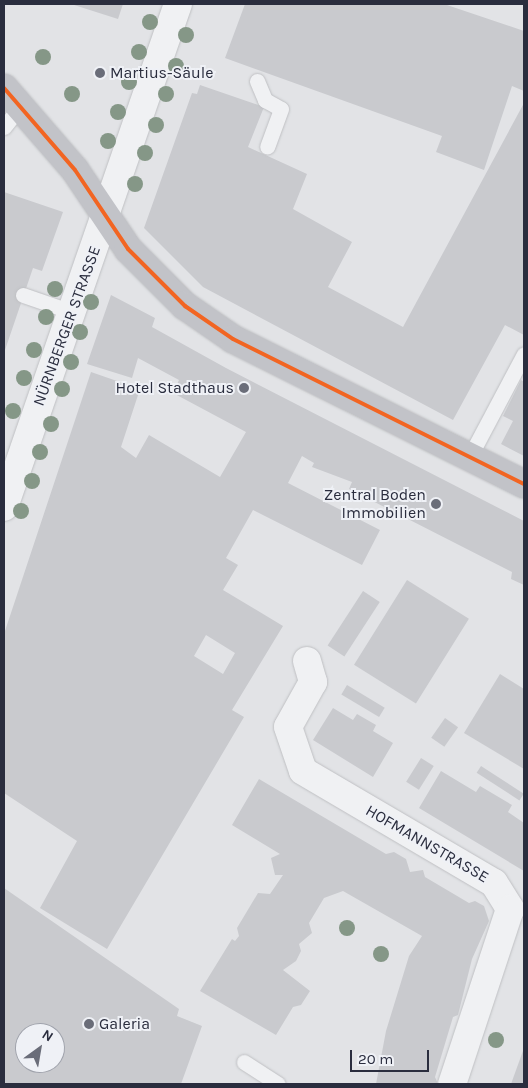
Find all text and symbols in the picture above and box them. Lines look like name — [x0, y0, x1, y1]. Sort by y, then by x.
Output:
place label: Martius-Säule — [110, 63, 213, 83]
marker: Martius-Säule — [94, 67, 106, 79]
street label: NÜRNBERGER STRASSE — [29, 243, 105, 409]
place label: Hotel Stadthaus — [115, 378, 234, 398]
marker: Hotel Stadthaus — [238, 382, 250, 394]
place label: Zentral Boden Immobilien — [324, 485, 426, 523]
marker: Zentral Boden Immobilien — [430, 498, 442, 510]
street label: HOFMANNSTRASSE — [362, 801, 492, 887]
place label: Galeria — [99, 1014, 150, 1034]
marker: Galeria — [83, 1018, 95, 1030]
north arrow — [15, 1023, 65, 1073]
text: N — [39, 1026, 56, 1046]
scale bar — [353, 1040, 432, 1072]
text: 20 m — [358, 1050, 393, 1068]

